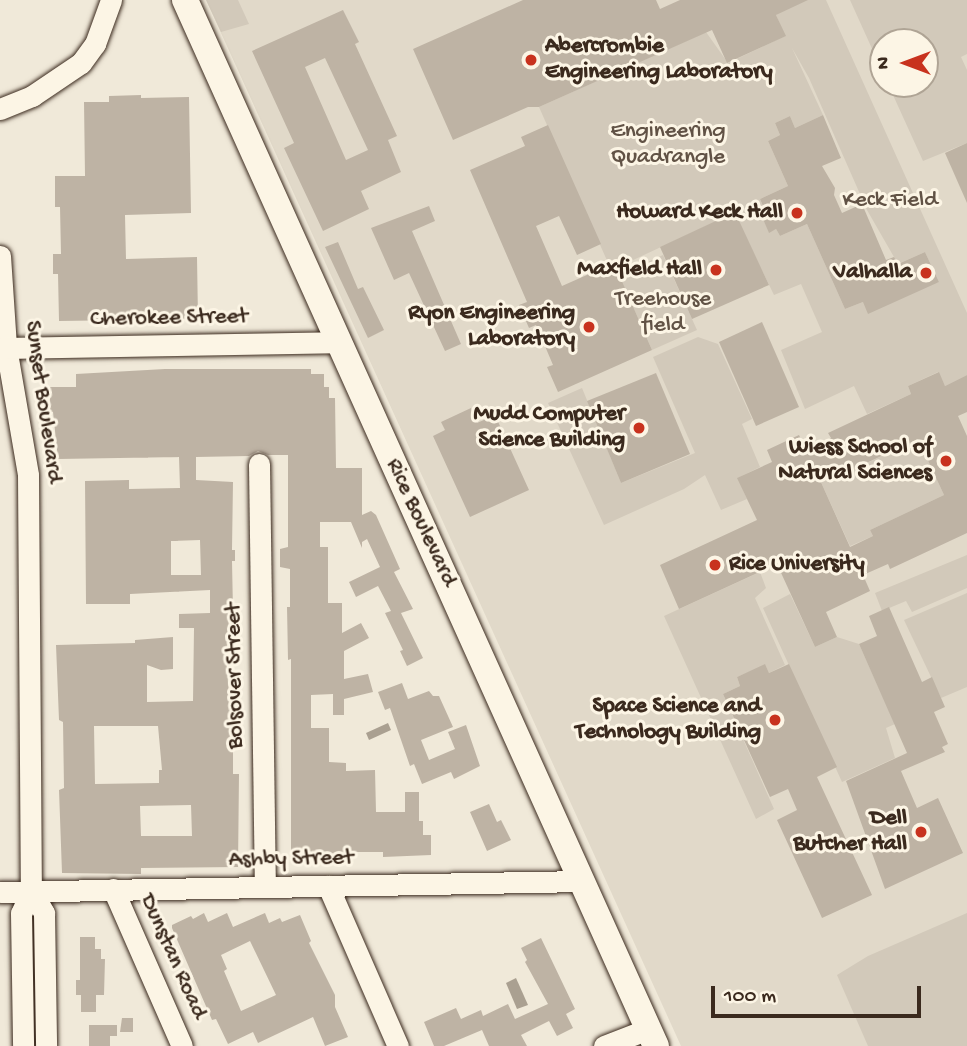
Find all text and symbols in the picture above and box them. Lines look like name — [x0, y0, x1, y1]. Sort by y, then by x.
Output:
north arrow — [869, 28, 939, 98]
place label: Abercrombie Engineering Laboratory — [545, 33, 773, 87]
marker: Abercrombie Engineering Laboratory — [523, 52, 539, 68]
text: N — [873, 57, 896, 69]
park label: Engineering Quadrangle — [610, 118, 726, 172]
park label: Keck Field — [842, 187, 938, 215]
place label: Howard Keck Hall — [616, 199, 783, 227]
marker: Howard Keck Hall — [789, 205, 805, 221]
place label: Maxfield Hall — [577, 256, 702, 284]
place label: Valhalla — [833, 259, 912, 287]
marker: Maxfield Hall — [708, 262, 724, 278]
marker: Valhalla — [918, 265, 934, 281]
park label: Treehouse field — [615, 286, 711, 340]
place label: Ryon Engineering Laboratory — [408, 300, 575, 354]
street label: Cherokee Street — [90, 304, 248, 334]
street label: Sunset Boulevard — [17, 319, 67, 485]
marker: Ryon Engineering Laboratory — [581, 319, 597, 335]
place label: Mudd Computer Science Building — [474, 401, 625, 455]
marker: Mudd Computer Science Building — [631, 420, 647, 436]
place label: Wiess School of Natural Sciences — [778, 434, 932, 488]
marker: Wiess School of Natural Sciences — [938, 453, 954, 469]
street label: Rice Boulevard — [378, 455, 462, 591]
place label: Rice University — [729, 551, 865, 579]
marker: Rice University — [707, 557, 723, 573]
street label: Bolsover Street — [221, 603, 251, 749]
place label: Space Science and Technology Building — [575, 693, 761, 747]
marker: Space Science and Technology Building — [767, 712, 783, 728]
place label: Dell Butcher Hall — [793, 805, 907, 859]
marker: Dell Butcher Hall — [913, 824, 929, 840]
street label: Ashby Street — [228, 845, 354, 875]
street label: Dunstan Road — [132, 890, 212, 1024]
scale bar — [715, 972, 925, 1016]
text: 100 m — [724, 985, 776, 1010]

